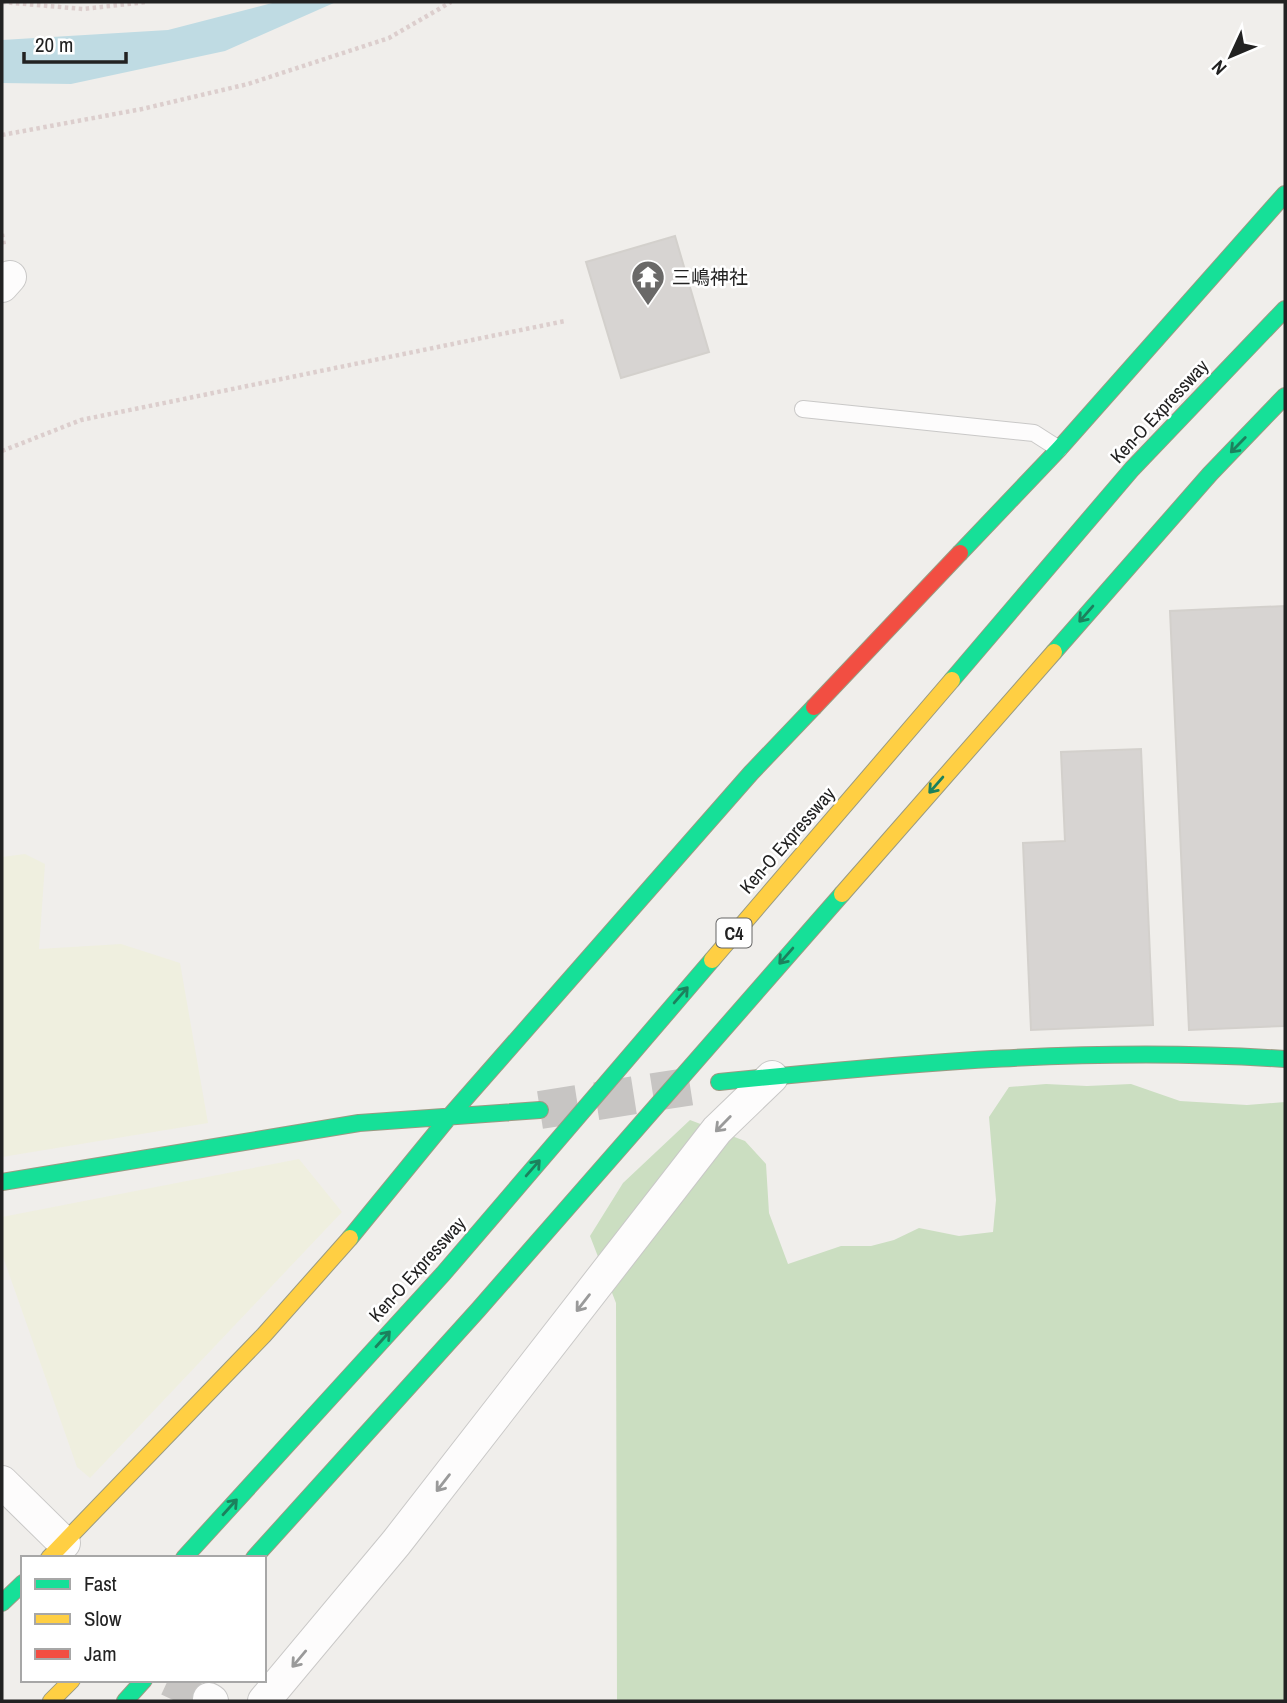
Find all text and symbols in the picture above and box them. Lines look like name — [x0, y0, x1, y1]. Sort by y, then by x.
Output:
scale bar — [24, 21, 126, 65]
north arrow — [1196, 21, 1266, 91]
text: 20 m — [35, 30, 73, 59]
text: N — [1206, 55, 1232, 81]
temple icon: 三嶋神社 — [629, 258, 667, 307]
place label: 三嶋神社 — [672, 264, 748, 290]
street label: Ken-O Expressway — [1104, 353, 1214, 469]
one-way arrow — [1229, 436, 1246, 453]
one-way arrow — [1078, 605, 1094, 623]
one-way arrow — [928, 776, 944, 794]
street label: Ken-O Expressway — [733, 781, 841, 899]
road number: C4 — [716, 918, 752, 948]
one-way arrow — [778, 947, 794, 965]
one-way arrow — [673, 987, 689, 1005]
one-way arrow — [715, 1116, 732, 1133]
one-way arrow — [525, 1160, 541, 1178]
street label: Ken-O Expressway — [363, 1211, 471, 1327]
one-way arrow — [575, 1294, 590, 1312]
one-way arrow — [375, 1330, 391, 1348]
one-way arrow — [436, 1473, 451, 1492]
one-way arrow — [221, 1499, 238, 1516]
legend — [21, 1556, 266, 1682]
text: Fast — [84, 1569, 117, 1598]
text: Slow — [84, 1604, 122, 1633]
text: Jam — [84, 1639, 117, 1668]
one-way arrow — [292, 1650, 307, 1668]

